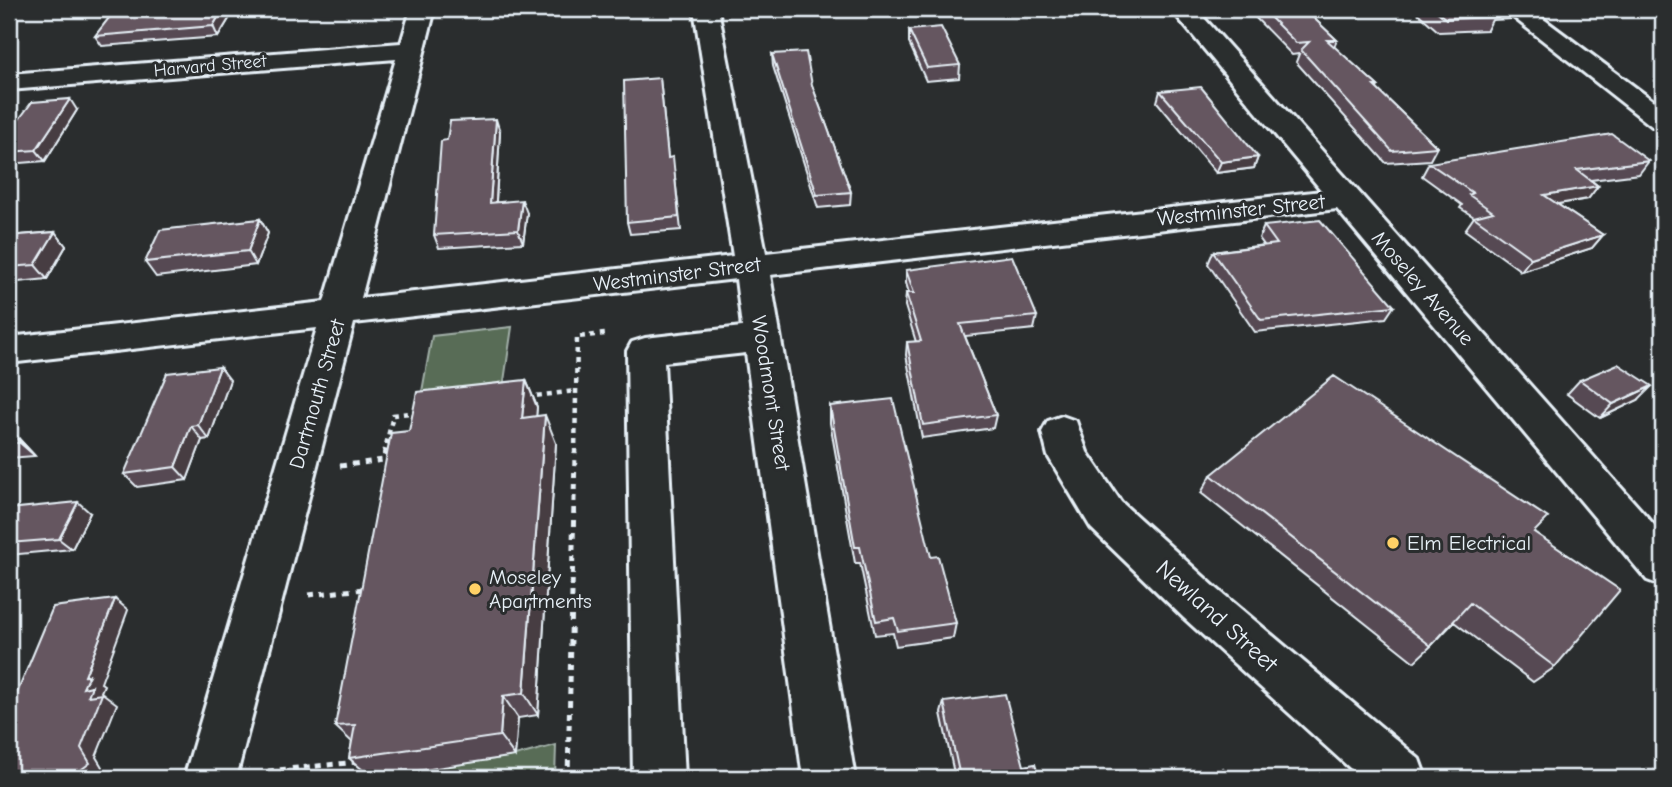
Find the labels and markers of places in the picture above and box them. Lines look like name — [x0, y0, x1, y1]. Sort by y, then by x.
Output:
place label: Elm Electrical — [1407, 531, 1531, 555]
marker: Elm Electrical — [1385, 535, 1401, 551]
place label: Moseley Apartments — [489, 565, 592, 613]
marker: Moseley Apartments — [467, 581, 483, 597]

